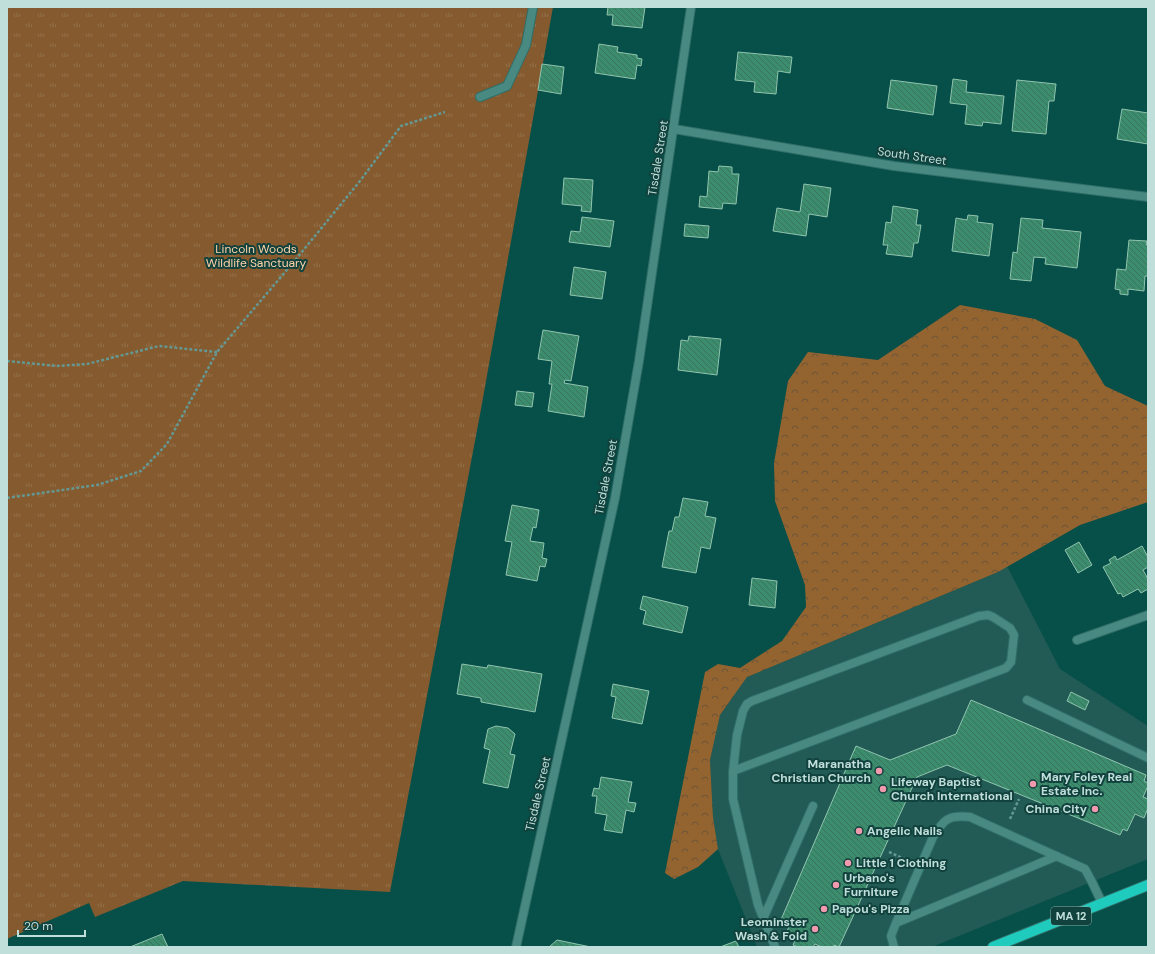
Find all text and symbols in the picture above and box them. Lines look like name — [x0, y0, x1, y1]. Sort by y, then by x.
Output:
street label: Tisdale Street — [644, 119, 672, 197]
street label: South Street — [876, 143, 948, 169]
park label: Lincoln Woods Wildlife Sanctuary — [206, 241, 307, 271]
street label: Tisdale Street — [591, 438, 621, 516]
street label: Tisdale Street — [522, 755, 554, 833]
place label: Maranatha Christian Church — [771, 756, 871, 786]
marker: Maranatha Christian Church — [874, 766, 884, 776]
place label: Mary Foley Real Estate Inc. — [1041, 769, 1132, 799]
place label: Lifeway Baptist Church International — [891, 774, 1013, 804]
marker: Mary Foley Real Estate Inc. — [1028, 779, 1038, 789]
marker: Lifeway Baptist Church International — [878, 784, 888, 794]
place label: China City — [1026, 801, 1088, 817]
marker: China City — [1090, 804, 1100, 814]
place label: Angelic Nails — [867, 823, 942, 839]
marker: Angelic Nails — [854, 826, 864, 836]
place label: Little 1 Clothing — [856, 855, 946, 871]
marker: Little 1 Clothing — [843, 858, 853, 868]
place label: Urbano's Furniture — [844, 870, 898, 900]
marker: Urbano's Furniture — [831, 880, 841, 890]
place label: Papou's Pizza — [832, 901, 910, 917]
marker: Papou's Pizza — [819, 904, 829, 914]
road number: MA 12 — [1051, 907, 1091, 925]
scale bar — [18, 912, 85, 938]
place label: Leominster Wash & Fold — [735, 914, 807, 944]
text: 20 m — [24, 918, 53, 934]
marker: Leominster Wash & Fold — [810, 924, 820, 934]

